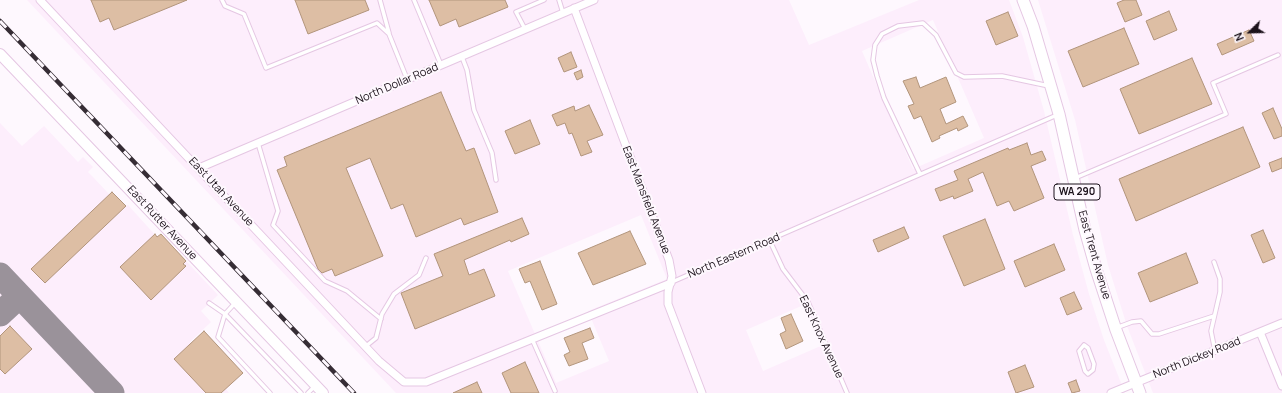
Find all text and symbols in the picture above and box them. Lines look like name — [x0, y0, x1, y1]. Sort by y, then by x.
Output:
north arrow — [1230, 12, 1270, 52]
text: N — [1230, 30, 1247, 43]
street label: North Dollar Road — [354, 61, 440, 107]
street label: East Mansfield Avenue — [619, 144, 673, 256]
street label: East Utah Avenue — [186, 155, 256, 229]
street label: East Rutter Avenue — [124, 183, 200, 263]
road number: WA 290 — [1054, 184, 1100, 200]
street label: East Trent Avenue — [1075, 209, 1113, 301]
street label: North Eastern Road — [686, 231, 782, 281]
street label: East Knox Avenue — [796, 293, 846, 381]
street label: North Dickey Road — [1151, 334, 1243, 382]

